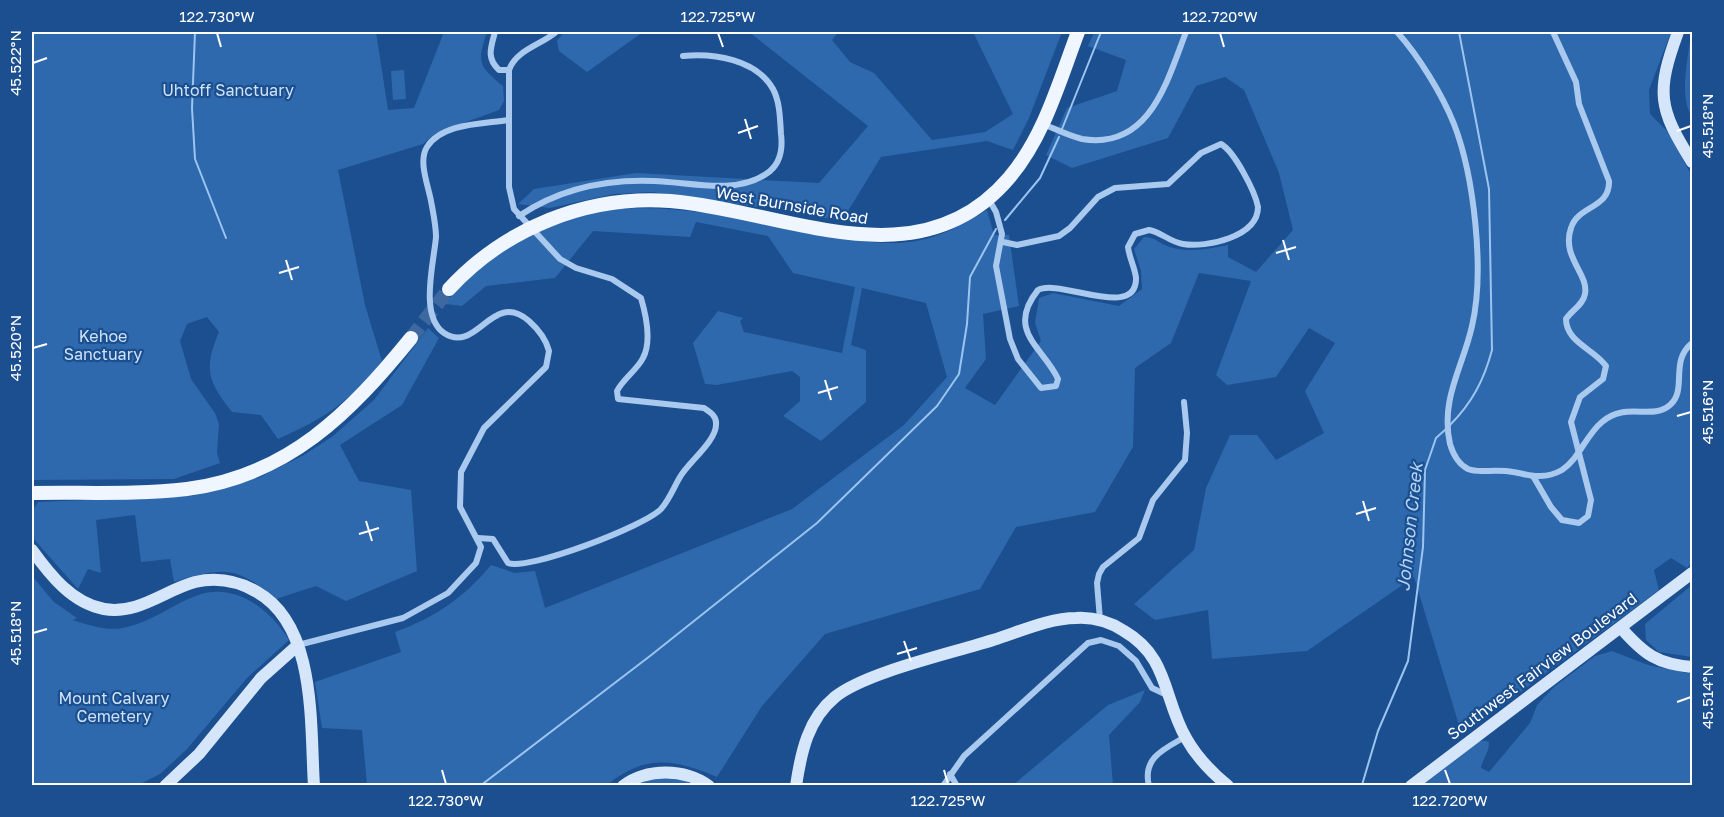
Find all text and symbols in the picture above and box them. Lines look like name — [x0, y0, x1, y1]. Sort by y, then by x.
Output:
text: 122.730°W — [179, 7, 255, 25]
text: 122.725°W — [681, 7, 755, 25]
text: 122.720°W — [1182, 7, 1258, 25]
text: 45.522°N — [6, 30, 24, 96]
park label: Uhtoff Sanctuary — [162, 80, 294, 100]
text: 45.518°N — [1698, 94, 1716, 158]
street label: West Burnside Road — [714, 182, 870, 228]
text: 45.520°N — [6, 315, 24, 381]
park label: Kehoe Sanctuary — [64, 326, 142, 364]
text: 45.516°N — [1698, 380, 1716, 444]
water label: Johnson Creek — [1391, 460, 1427, 592]
street label: Southwest Fairview Boulevard — [1443, 588, 1641, 744]
text: 45.518°N — [6, 601, 24, 665]
text: 45.514°N — [1698, 665, 1716, 729]
park label: Mount Calvary Cemetery — [58, 688, 170, 726]
text: 122.730°W — [408, 791, 484, 809]
text: 122.725°W — [911, 791, 985, 809]
text: 122.720°W — [1412, 791, 1488, 809]

